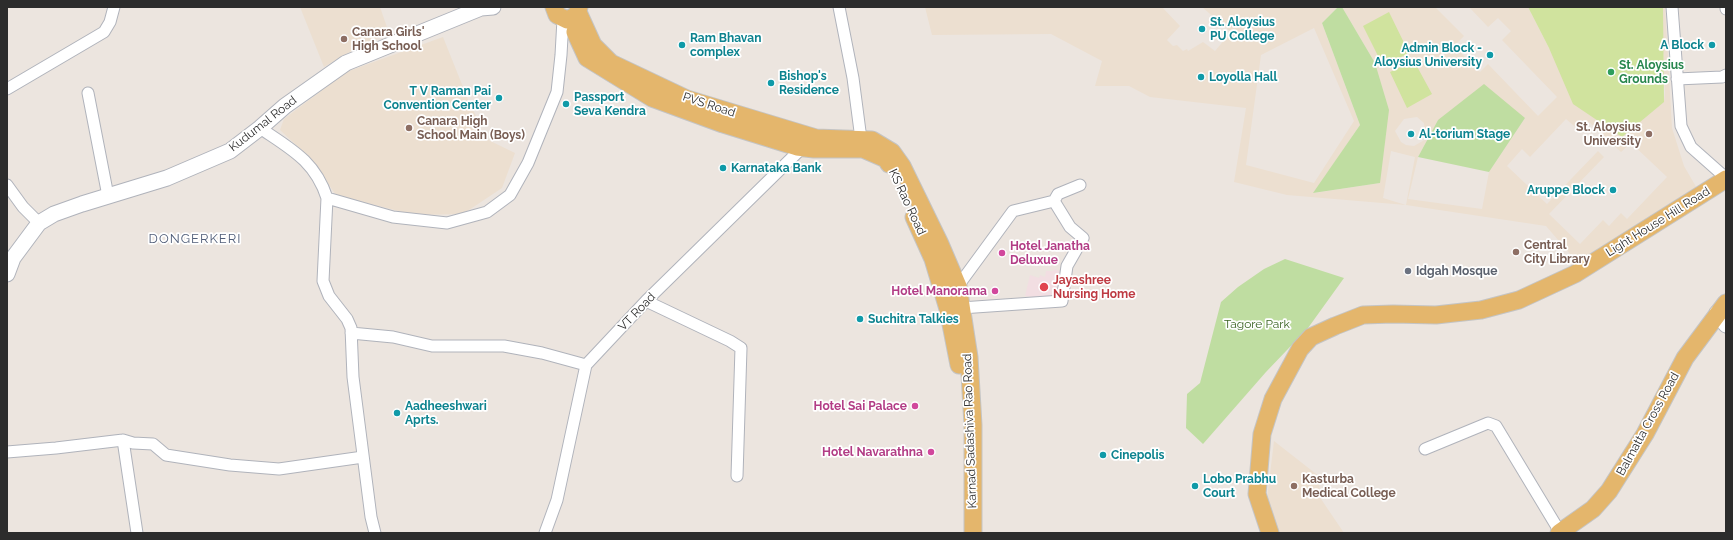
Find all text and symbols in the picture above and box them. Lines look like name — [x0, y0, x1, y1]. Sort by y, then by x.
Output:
place label: St. Aloysius PU College — [1210, 15, 1275, 43]
marker: St. Aloysius PU College — [1197, 24, 1207, 34]
place label: Canara Girls' High School — [352, 25, 425, 53]
place label: Ram Bhavan complex — [690, 31, 761, 59]
marker: Canara Girls' High School — [339, 34, 349, 44]
place label: A Block — [1660, 38, 1704, 52]
marker: Ram Bhavan complex — [677, 40, 687, 50]
marker: A Block — [1707, 40, 1717, 50]
place label: Admin Block - Aloysius University — [1374, 41, 1482, 69]
marker: Admin Block - Aloysius University — [1485, 50, 1495, 60]
place label: St. Aloysius Grounds — [1619, 58, 1684, 86]
marker: St. Aloysius Grounds — [1606, 67, 1616, 77]
place label: Bishop's Residence — [779, 69, 839, 97]
place label: Loyolla Hall — [1209, 70, 1277, 84]
marker: Loyolla Hall — [1196, 72, 1206, 82]
marker: Bishop's Residence — [766, 78, 776, 88]
place label: T V Raman Pai Convention Center — [384, 84, 491, 112]
place label: Passport Seva Kendra — [574, 90, 646, 118]
street label: PVS Road — [681, 90, 737, 120]
street label: Kudumal Road — [226, 93, 300, 155]
marker: T V Raman Pai Convention Center — [494, 93, 504, 103]
marker: Passport Seva Kendra — [561, 99, 571, 109]
place label: Canara High School Main (Boys) — [417, 114, 525, 142]
place label: St. Aloysius University — [1576, 120, 1641, 148]
marker: Canara High School Main (Boys) — [404, 123, 414, 133]
place label: Al-torium Stage — [1419, 127, 1510, 141]
marker: Al-torium Stage — [1406, 129, 1416, 139]
marker: St. Aloysius University — [1644, 129, 1654, 139]
place label: Karnataka Bank — [731, 161, 821, 175]
marker: Karnataka Bank — [718, 163, 728, 173]
street label: KS Rao Road — [885, 167, 929, 237]
place label: Aruppe Block — [1527, 183, 1605, 197]
street label: Light House Hill Road — [1603, 184, 1713, 260]
marker: Aruppe Block — [1608, 185, 1618, 195]
district label: DONGERKERI — [149, 231, 241, 247]
place label: Central City Library — [1524, 238, 1590, 266]
place label: Hotel Janatha Deluxue — [1010, 239, 1090, 267]
marker: Central City Library — [1511, 247, 1521, 257]
marker: Hotel Janatha Deluxue — [997, 248, 1007, 258]
place label: Idgah Mosque — [1416, 264, 1497, 278]
marker: Idgah Mosque — [1403, 266, 1413, 276]
place label: Jayashree Nursing Home — [1053, 273, 1135, 301]
marker: Jayashree Nursing Home — [1038, 281, 1050, 293]
place label: Hotel Manorama — [891, 284, 987, 298]
marker: Hotel Manorama — [990, 286, 1000, 296]
street label: VT Road — [615, 290, 659, 334]
place label: Suchitra Talkies — [868, 312, 959, 326]
marker: Suchitra Talkies — [855, 314, 865, 324]
park label: Tagore Park — [1224, 317, 1290, 331]
street label: Karnad Sadashiva Rao Road — [960, 353, 980, 509]
street label: Balmatta Cross Road — [1614, 370, 1682, 478]
place label: Aadheeshwari Aprts. — [405, 399, 487, 427]
place label: Hotel Sai Palace — [814, 399, 907, 413]
marker: Hotel Sai Palace — [910, 401, 920, 411]
marker: Aadheeshwari Aprts. — [392, 408, 402, 418]
place label: Hotel Navarathna — [822, 445, 923, 459]
marker: Hotel Navarathna — [926, 447, 936, 457]
place label: Cinepolis — [1111, 448, 1164, 462]
marker: Cinepolis — [1098, 450, 1108, 460]
place label: Lobo Prabhu Court — [1203, 472, 1276, 500]
place label: Kasturba Medical College — [1302, 472, 1396, 500]
marker: Lobo Prabhu Court — [1190, 481, 1200, 491]
marker: Kasturba Medical College — [1289, 481, 1299, 491]

